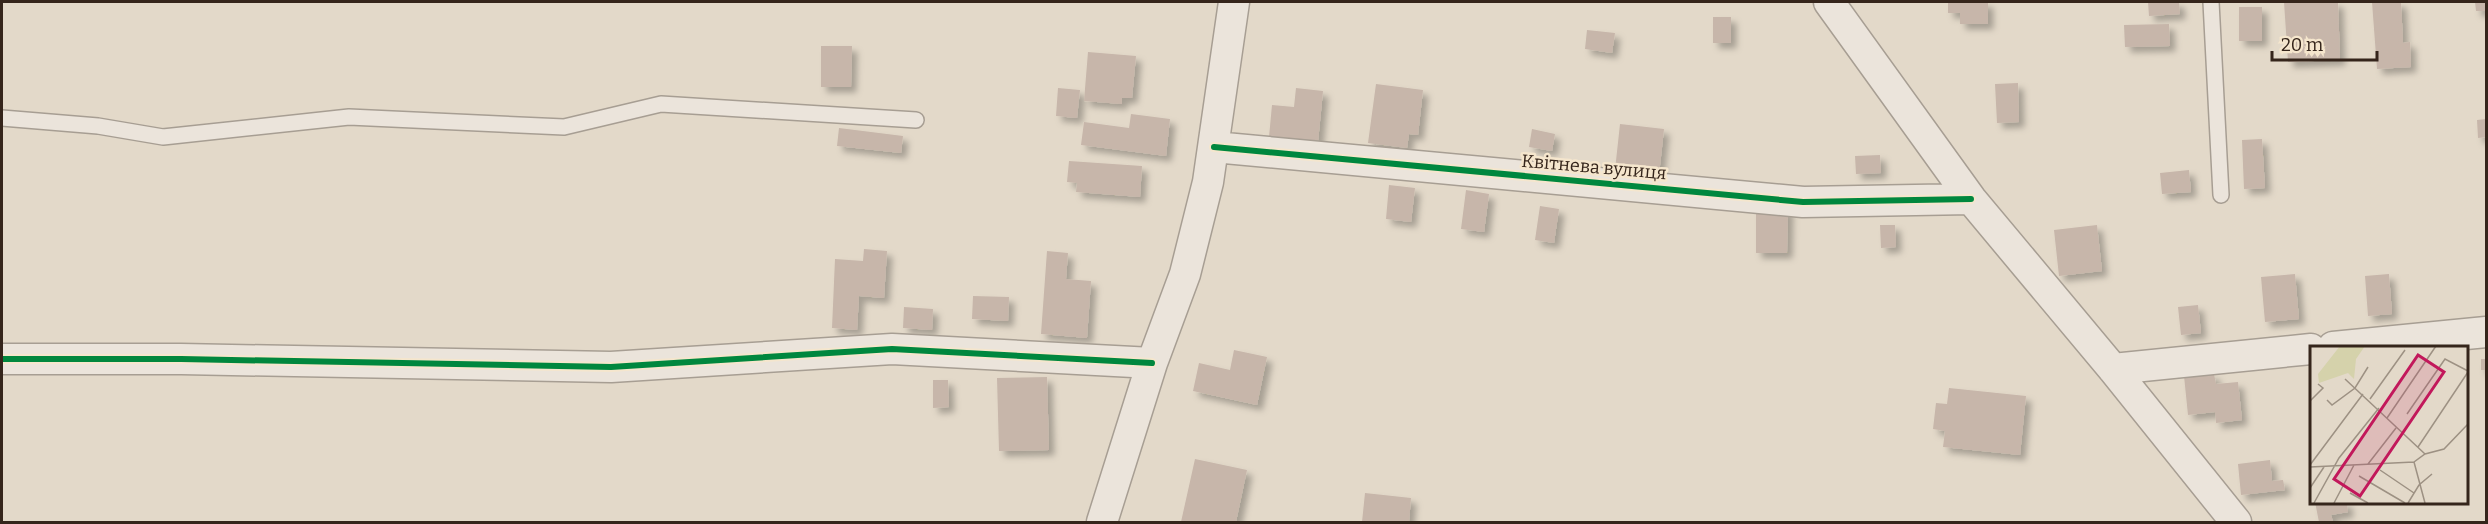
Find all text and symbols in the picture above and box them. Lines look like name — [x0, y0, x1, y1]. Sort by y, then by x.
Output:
scale bar — [2272, 24, 2377, 62]
text: 20 m — [2281, 34, 2323, 56]
street label: Квітнева вулиця — [1521, 150, 1667, 184]
inset map — [2310, 346, 2467, 503]

